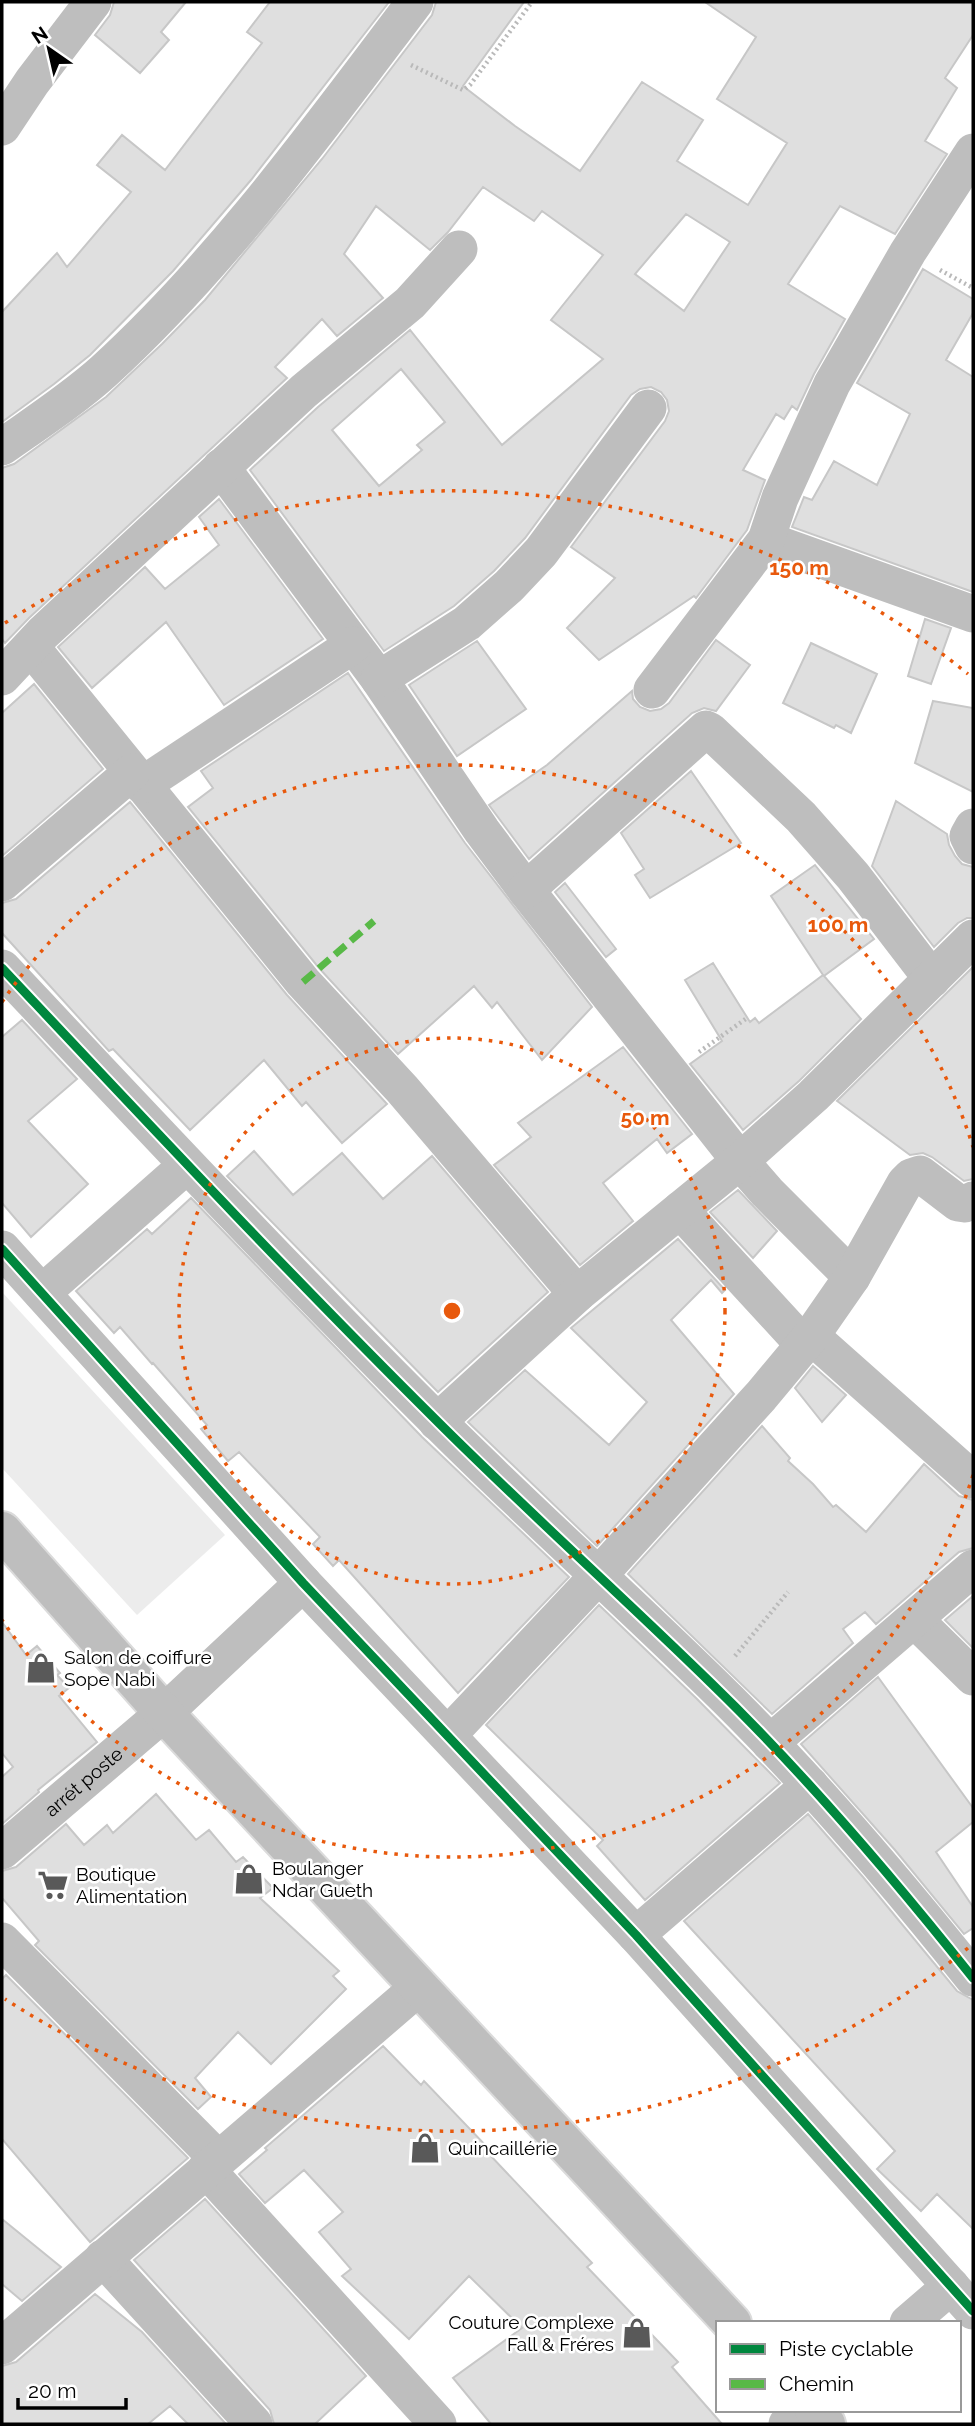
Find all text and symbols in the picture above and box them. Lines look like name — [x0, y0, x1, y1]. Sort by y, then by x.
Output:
north arrow — [14, 14, 84, 84]
text: N — [27, 22, 52, 48]
text: 150 m — [769, 555, 829, 580]
text: 100 m — [808, 912, 868, 937]
text: 50 m — [620, 1105, 670, 1130]
centre of rings — [440, 1299, 464, 1323]
place label: Salon de coiffure Sope Nabi — [64, 1646, 212, 1690]
shop icon: Salon de coiffure Sope Nabi — [24, 1651, 58, 1685]
street label: arrét poste — [40, 1742, 127, 1821]
place label: Boulanger Ndar Gueth — [272, 1857, 373, 1901]
shop icon: Boulanger Ndar Gueth — [232, 1862, 266, 1896]
place label: Boutique Alimentation — [76, 1863, 187, 1907]
supermarket icon: Boutique Alimentation — [36, 1868, 70, 1902]
shop icon: Quincaillérie — [408, 2131, 442, 2165]
place label: Quincaillérie — [448, 2137, 557, 2159]
place label: Couture Complexe Fall & Fréres — [449, 2311, 614, 2355]
shop icon: Couture Complexe Fall & Fréres — [620, 2316, 654, 2350]
legend — [716, 2321, 961, 2412]
text: Piste cyclable — [779, 2336, 913, 2361]
scale bar — [18, 2366, 126, 2410]
text: Chemin — [779, 2371, 854, 2396]
text: 20 m — [28, 2378, 76, 2403]

